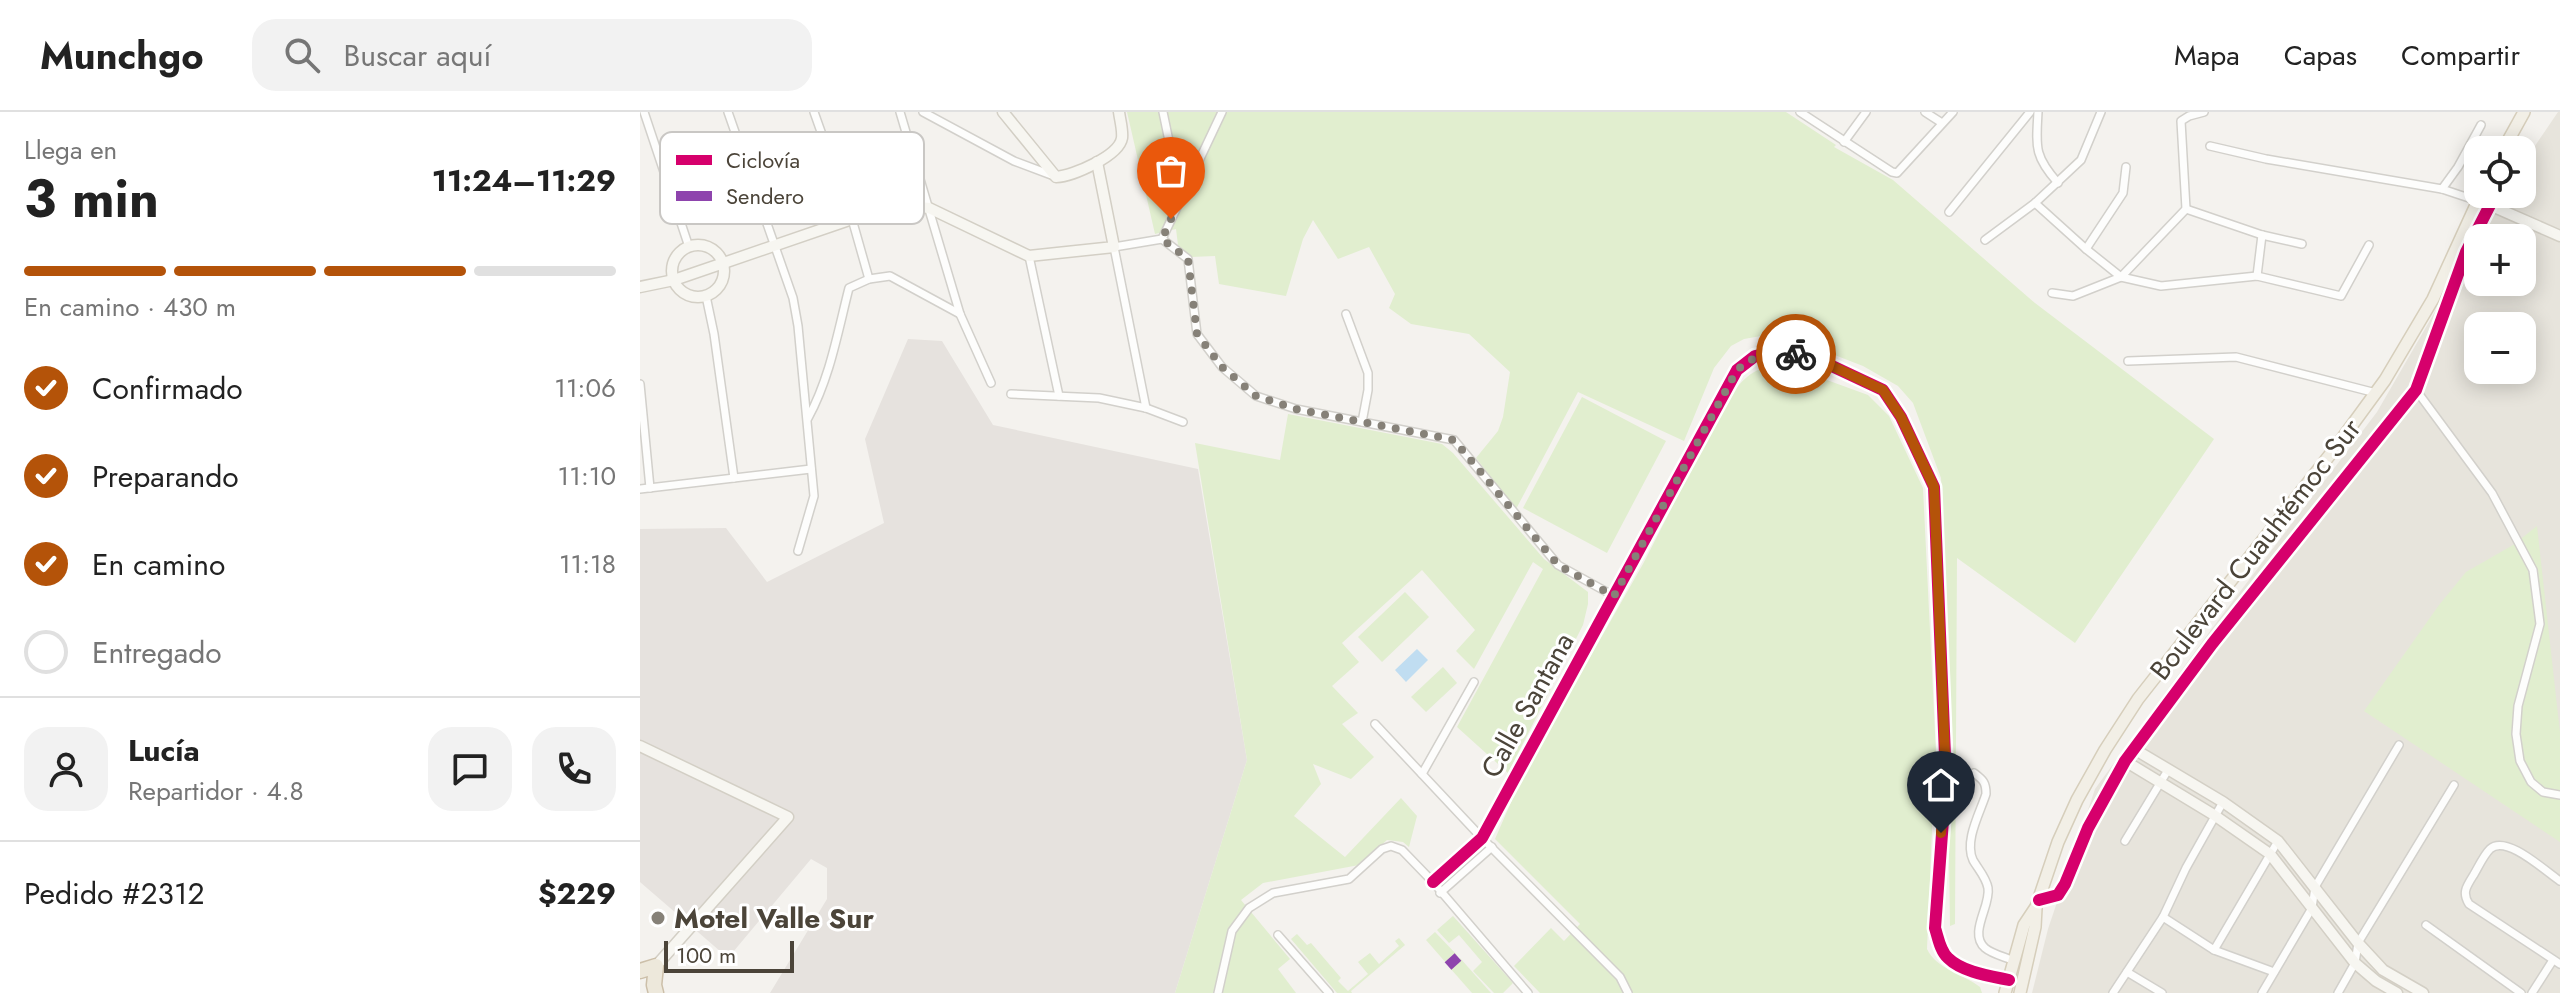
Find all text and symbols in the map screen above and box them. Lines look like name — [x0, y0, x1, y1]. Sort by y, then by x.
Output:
search box — [252, 19, 812, 91]
text: Munchgo — [40, 28, 204, 83]
icon: search — [280, 33, 324, 77]
text: Buscar aquí — [344, 34, 491, 77]
text: Mapa — [2174, 35, 2240, 76]
text: Capas — [2284, 35, 2357, 76]
text: Compartir — [2401, 35, 2520, 76]
text: Llega en — [24, 131, 117, 169]
legend — [660, 132, 924, 224]
map controls — [2464, 136, 2536, 384]
button: locate — [2464, 136, 2536, 208]
pin — [1137, 137, 1205, 219]
text: Ciclovía — [726, 144, 800, 176]
icon: bag — [1149, 149, 1193, 193]
text: 11:24–11:29 — [432, 159, 616, 202]
text: 3 min — [24, 161, 159, 237]
text: Sendero — [726, 180, 804, 212]
button: + — [2464, 224, 2536, 296]
text: En camino · 430 m — [24, 288, 236, 326]
button: − — [2464, 312, 2536, 384]
courier — [1756, 314, 1836, 394]
icon: bike — [1774, 332, 1818, 376]
icon: check — [24, 366, 68, 410]
text: Confirmado — [92, 367, 243, 410]
text: 11:06 — [554, 369, 616, 407]
street label: Boulevard Cuauhtémoc Sur — [2140, 409, 2371, 689]
icon: check — [24, 454, 68, 498]
text: Preparando — [92, 455, 239, 498]
text: 11:10 — [557, 457, 616, 495]
icon: check — [24, 542, 68, 586]
text: En camino — [92, 543, 225, 586]
text: 11:18 — [559, 545, 616, 583]
street label: Calle Santana — [1471, 625, 1584, 785]
text: Entregado — [92, 631, 222, 674]
button: person — [24, 727, 108, 811]
button: chat — [428, 727, 512, 811]
button: phone — [532, 727, 616, 811]
text: Lucía — [128, 729, 200, 772]
pin — [1907, 751, 1975, 833]
icon: home — [1919, 763, 1963, 807]
text: Repartidor · 4.8 — [128, 772, 304, 810]
text: Pedido #2312 — [24, 872, 205, 915]
text: $229 — [538, 872, 616, 915]
place label: Motel Valle Sur — [674, 898, 874, 939]
marker: Motel Valle Sur — [649, 909, 667, 927]
scale bar — [664, 937, 794, 973]
text: 100 m — [676, 939, 736, 971]

